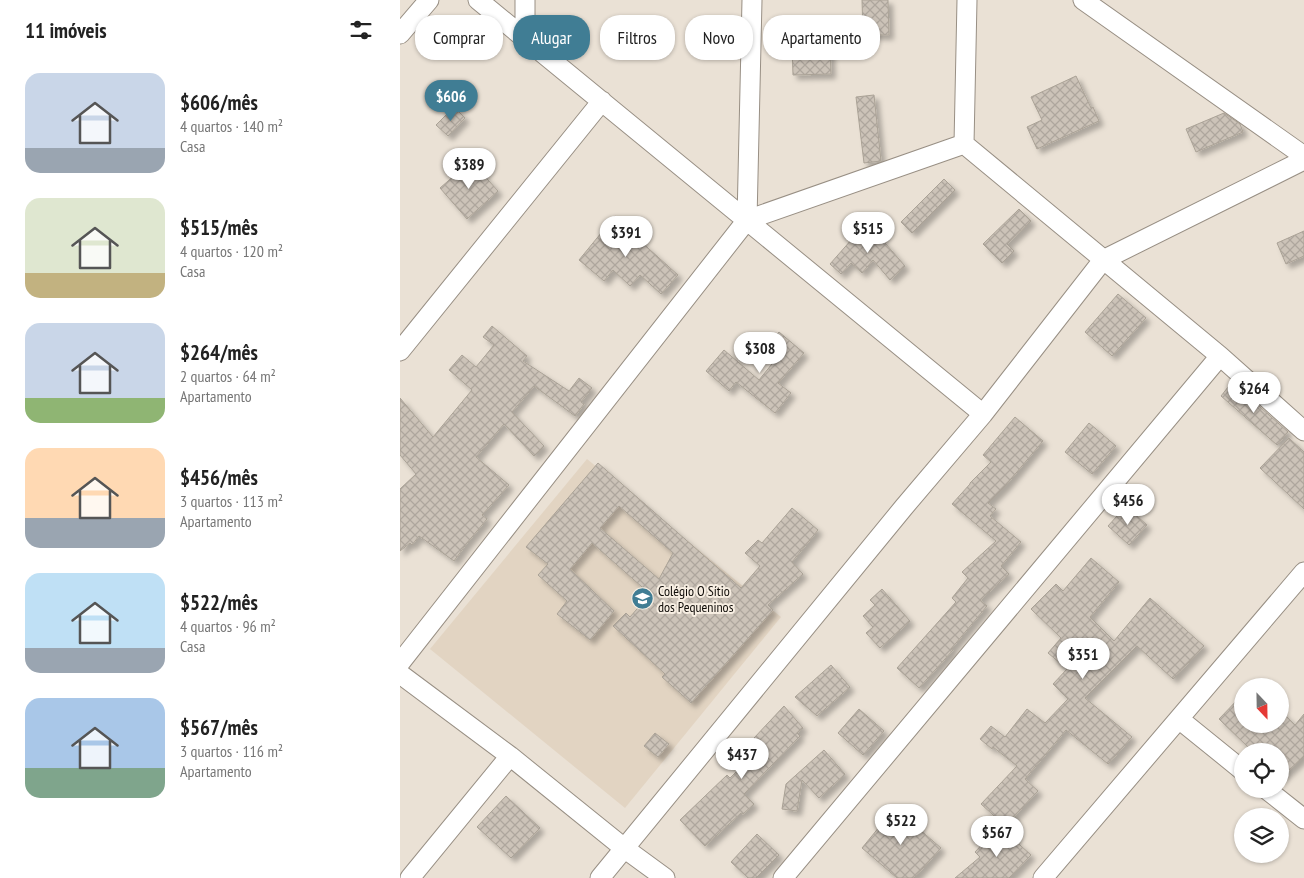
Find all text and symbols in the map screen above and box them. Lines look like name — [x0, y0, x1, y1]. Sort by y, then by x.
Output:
chip: Comprar — [415, 15, 503, 60]
chip: Alugar — [513, 15, 590, 60]
chip: Filtros — [600, 15, 675, 60]
chip: Novo — [685, 15, 753, 60]
chip: Apartamento — [763, 15, 880, 60]
icon: filters — [347, 16, 375, 44]
text: 11 imóveis — [25, 17, 106, 44]
pin: $606 — [421, 80, 481, 122]
text: $606 — [436, 86, 466, 106]
text: $606/mês — [180, 89, 258, 116]
icon: home — [65, 93, 125, 153]
text: 4 quartos · 140 m² — [180, 116, 283, 136]
text: Casa — [180, 136, 205, 156]
pin: $389 — [439, 148, 499, 190]
text: $389 — [454, 154, 484, 174]
pin: $515 — [838, 212, 898, 254]
text: $515/mês — [180, 214, 258, 241]
pin: $391 — [596, 216, 656, 258]
icon: home — [65, 218, 125, 278]
text: $515 — [853, 218, 883, 238]
text: $391 — [611, 222, 641, 242]
text: 4 quartos · 120 m² — [180, 241, 283, 261]
text: Casa — [180, 261, 205, 281]
pin: $308 — [730, 332, 790, 374]
text: $308 — [745, 338, 775, 358]
text: $264/mês — [180, 339, 258, 366]
icon: home — [65, 343, 125, 403]
text: 2 quartos · 64 m² — [180, 366, 276, 386]
pin: $264 — [1224, 372, 1284, 414]
text: $264 — [1239, 378, 1269, 398]
text: Apartamento — [180, 386, 252, 406]
text: $456/mês — [180, 464, 258, 491]
icon: home — [65, 468, 125, 528]
pin: $456 — [1098, 484, 1158, 526]
text: $456 — [1113, 490, 1143, 510]
text: 3 quartos · 113 m² — [180, 491, 283, 511]
text: Apartamento — [180, 511, 252, 531]
place label: Colégio O Sítio dos Pequeninos — [658, 582, 734, 616]
school or university icon: Colégio O Sítio dos Pequeninos — [630, 587, 654, 611]
text: $522/mês — [180, 589, 258, 616]
icon: home — [65, 593, 125, 653]
text: 4 quartos · 96 m² — [180, 616, 276, 636]
text: Casa — [180, 636, 205, 656]
pin: $351 — [1053, 638, 1113, 680]
text: $351 — [1068, 644, 1098, 664]
north arrow — [1234, 678, 1289, 732]
map controls — [1234, 678, 1289, 863]
text: $567/mês — [180, 714, 258, 741]
icon: home — [65, 718, 125, 778]
pin: $437 — [712, 738, 772, 780]
text: 3 quartos · 116 m² — [180, 741, 283, 761]
button: locate — [1234, 743, 1289, 798]
text: $437 — [727, 744, 757, 764]
text: Apartamento — [180, 761, 252, 781]
pin: $522 — [871, 804, 931, 846]
button: layers — [1234, 808, 1289, 863]
text: $522 — [886, 810, 916, 830]
pin: $567 — [967, 816, 1027, 858]
text: $567 — [982, 822, 1012, 842]

